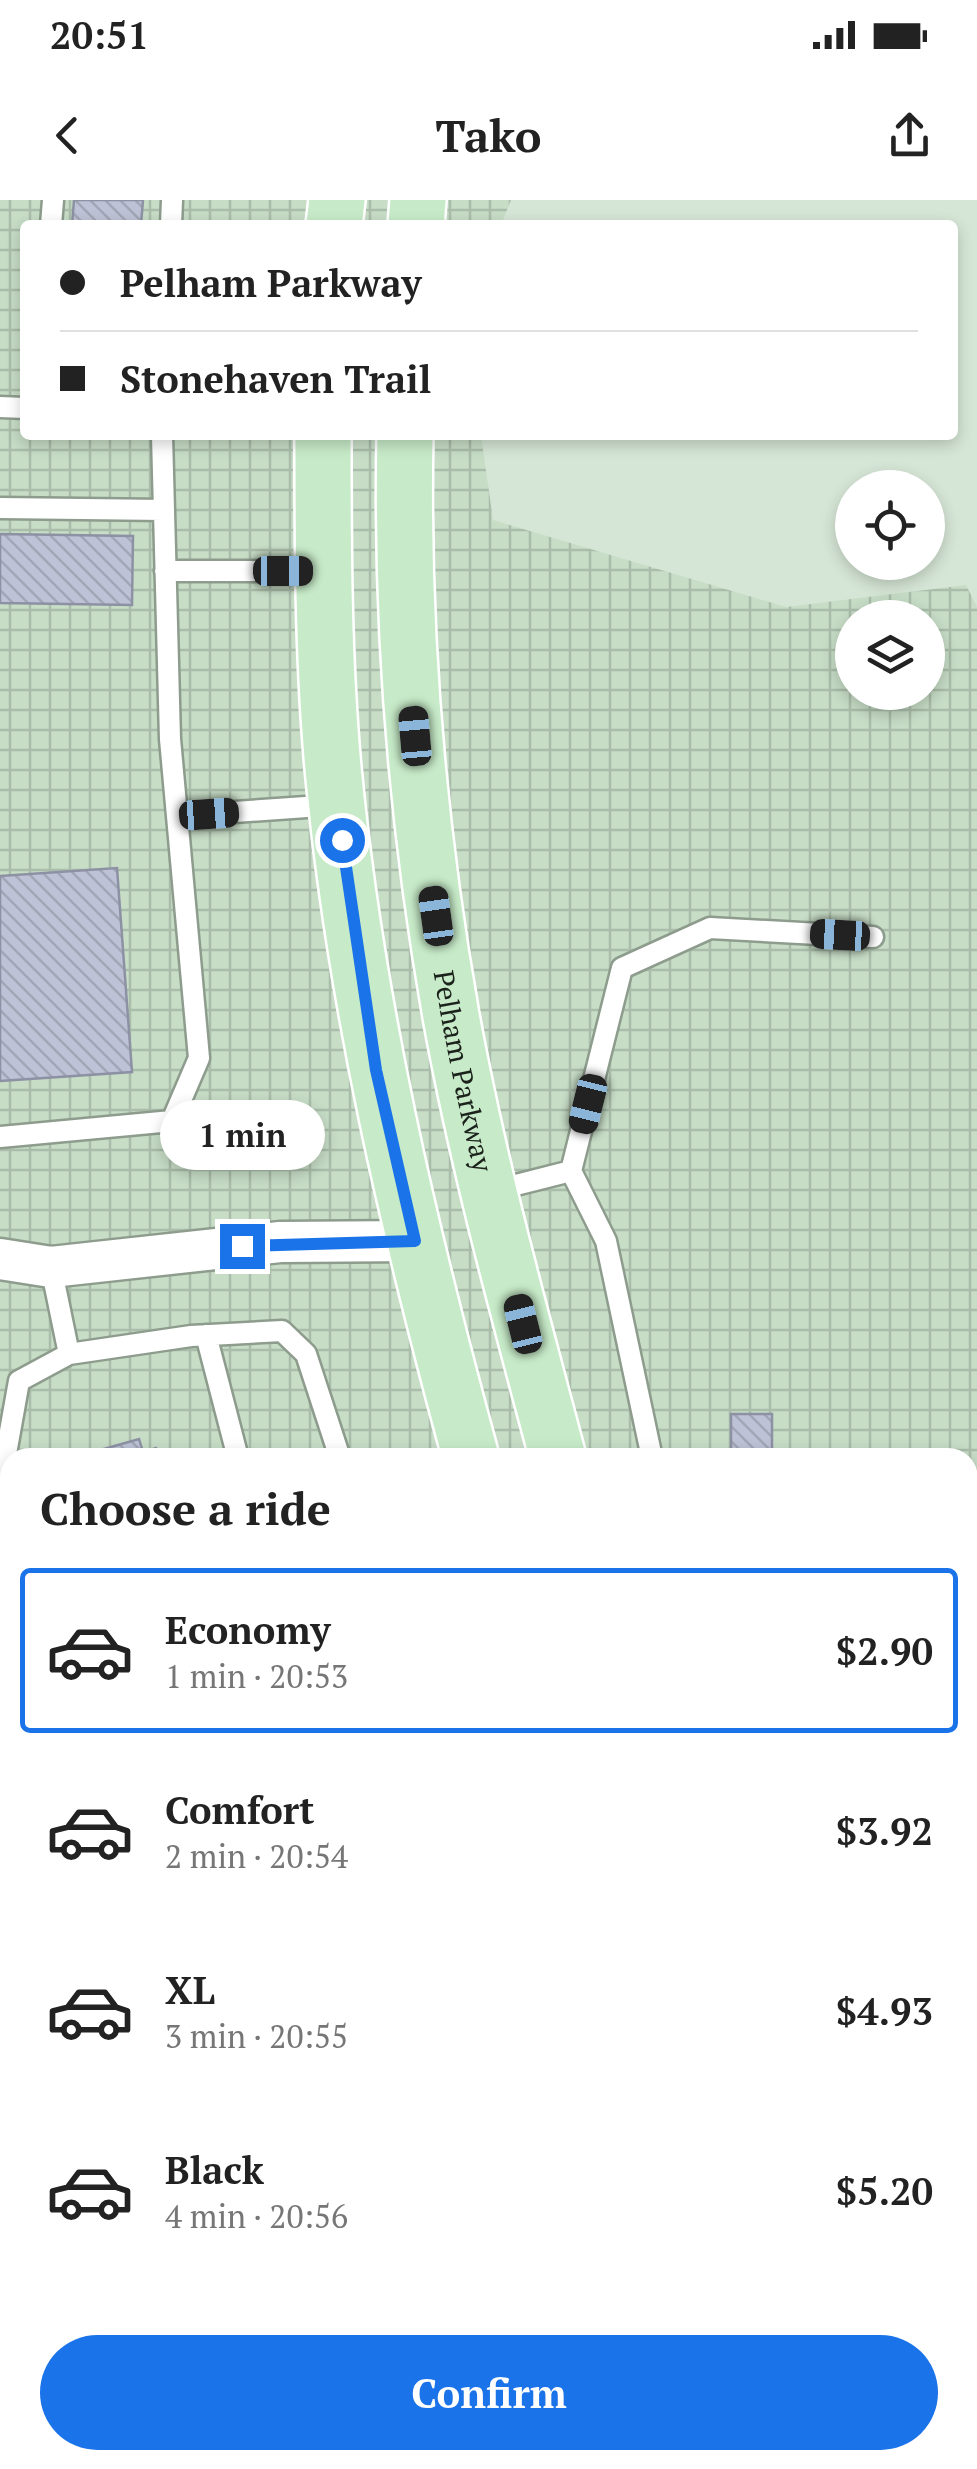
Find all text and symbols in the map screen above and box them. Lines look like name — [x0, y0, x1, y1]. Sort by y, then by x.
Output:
text: 20:51 — [50, 10, 149, 60]
text: Tako — [435, 105, 542, 165]
icon: back — [40, 108, 95, 163]
icon: share — [882, 108, 937, 163]
text: Pelham Parkway — [120, 258, 422, 308]
text: Stonehaven Trail — [120, 354, 431, 404]
map controls — [835, 470, 945, 710]
button: locate — [835, 470, 945, 580]
car — [253, 556, 313, 586]
button: layers — [835, 600, 945, 710]
car — [397, 705, 433, 767]
car — [178, 797, 240, 831]
route start — [320, 818, 365, 863]
car — [417, 884, 455, 948]
car — [809, 918, 871, 952]
street label: Pelham Parkway — [426, 968, 502, 1176]
car — [566, 1071, 610, 1137]
callout: 1 min — [160, 1101, 324, 1171]
text: 1 min — [199, 1114, 286, 1156]
route end — [220, 1224, 265, 1269]
car — [501, 1291, 545, 1357]
text: Choose a ride — [40, 1478, 331, 1538]
text: Economy — [165, 1605, 331, 1655]
icon: car — [45, 1606, 135, 1696]
text: $2.90 — [836, 1626, 933, 1676]
text: 1 min · 20:53 — [165, 1655, 348, 1697]
text: Comfort — [165, 1785, 314, 1835]
icon: car — [45, 1786, 135, 1876]
text: $3.92 — [836, 1806, 933, 1856]
text: 2 min · 20:54 — [165, 1835, 348, 1877]
text: XL — [165, 1965, 215, 2015]
icon: car — [45, 1966, 135, 2056]
text: $4.93 — [836, 1986, 933, 2036]
text: 3 min · 20:55 — [165, 2015, 348, 2057]
text: Black — [165, 2145, 264, 2195]
icon: car — [45, 2146, 135, 2236]
text: $5.20 — [836, 2166, 933, 2216]
text: 4 min · 20:56 — [165, 2195, 348, 2237]
button: Confirm — [40, 2335, 938, 2450]

